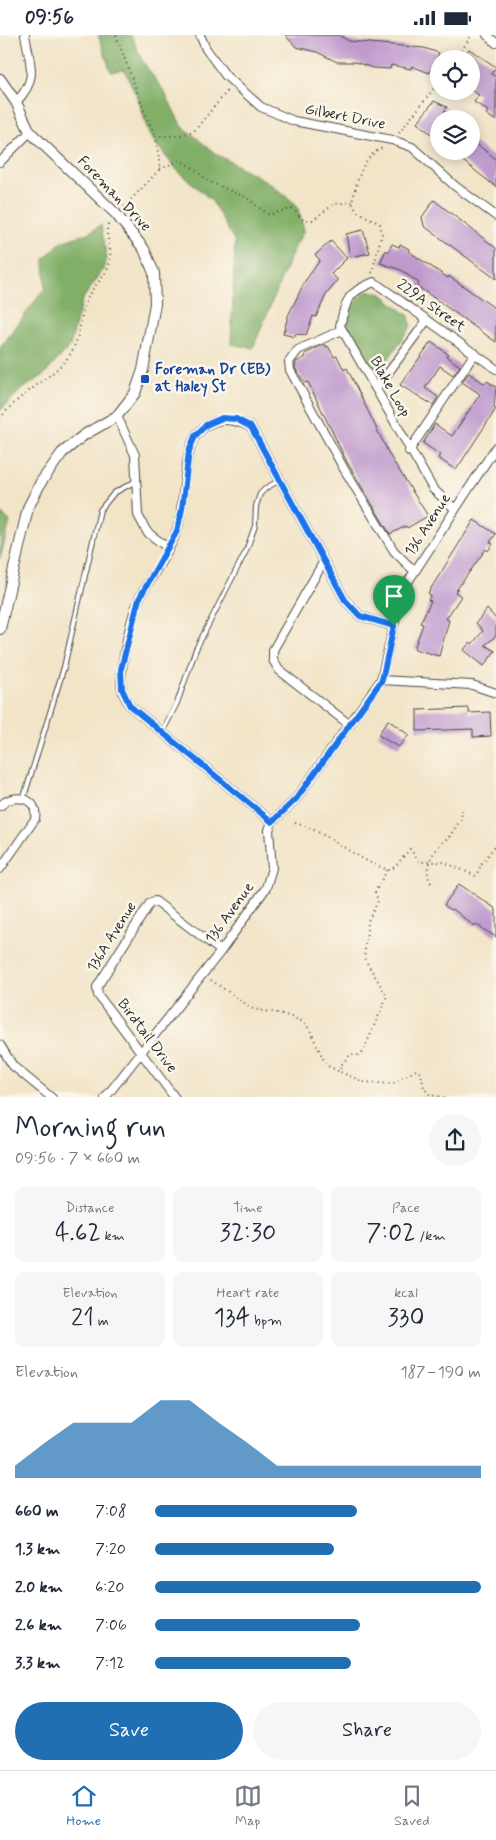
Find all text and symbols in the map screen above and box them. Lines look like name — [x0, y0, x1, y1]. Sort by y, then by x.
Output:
text: 09:56 — [25, 5, 74, 30]
map controls — [430, 50, 480, 160]
button: locate — [430, 50, 480, 100]
street label: Gilbert Drive — [303, 99, 387, 135]
button: layers — [430, 110, 480, 160]
street label: Foreman Drive — [73, 152, 155, 236]
street label: 229A Street — [393, 275, 470, 337]
street label: Blake Loop — [365, 353, 415, 421]
place label: Foreman Dr (EB) at Haley St — [155, 360, 271, 397]
marker: Foreman Dr (EB) at Haley St — [139, 373, 151, 385]
street label: 136 Avenue — [400, 490, 456, 560]
pin — [373, 575, 415, 626]
icon: arrive — [380, 582, 408, 610]
street label: 136 Avenue — [201, 878, 259, 948]
street label: 136A Avenue — [83, 898, 142, 976]
street label: Birdtail Drive — [113, 995, 182, 1077]
text: Morning run — [15, 1110, 166, 1147]
button: share — [429, 1114, 481, 1166]
text: 09:56 · 7 × 660 m — [15, 1148, 140, 1169]
text: Distance — [65, 1199, 115, 1217]
text: Time — [233, 1199, 263, 1217]
text: Pace — [392, 1199, 420, 1217]
text: 4.62 — [55, 1217, 101, 1250]
text: 32:30 — [220, 1217, 276, 1250]
text: 7:02 — [366, 1217, 415, 1250]
text: km — [101, 1227, 125, 1245]
text: /km — [415, 1227, 446, 1245]
text: Elevation — [62, 1284, 118, 1302]
text: Heart rate — [217, 1284, 279, 1302]
text: kcal — [394, 1284, 418, 1302]
text: 21 — [71, 1302, 94, 1335]
text: 134 — [214, 1302, 250, 1335]
text: 330 — [388, 1302, 424, 1335]
text: m — [94, 1312, 109, 1330]
text: bpm — [250, 1312, 282, 1330]
text: Elevation — [15, 1362, 78, 1383]
text: 187–190 m — [400, 1362, 481, 1383]
text: 660 m — [15, 1501, 59, 1522]
text: 7:08 — [95, 1501, 127, 1522]
text: 1.3 km — [15, 1539, 60, 1560]
text: 7:20 — [95, 1539, 126, 1560]
text: 2.0 km — [15, 1577, 63, 1598]
text: 6:20 — [95, 1577, 124, 1598]
text: 2.6 km — [15, 1615, 62, 1636]
text: 7:06 — [95, 1615, 127, 1636]
text: 3.3 km — [15, 1653, 60, 1674]
text: 7:12 — [95, 1653, 125, 1674]
button: Save — [15, 1702, 243, 1760]
button: Share — [253, 1702, 481, 1760]
tab: Home — [66, 1782, 101, 1830]
tab: Map — [234, 1782, 262, 1830]
tab: Saved — [394, 1782, 430, 1830]

